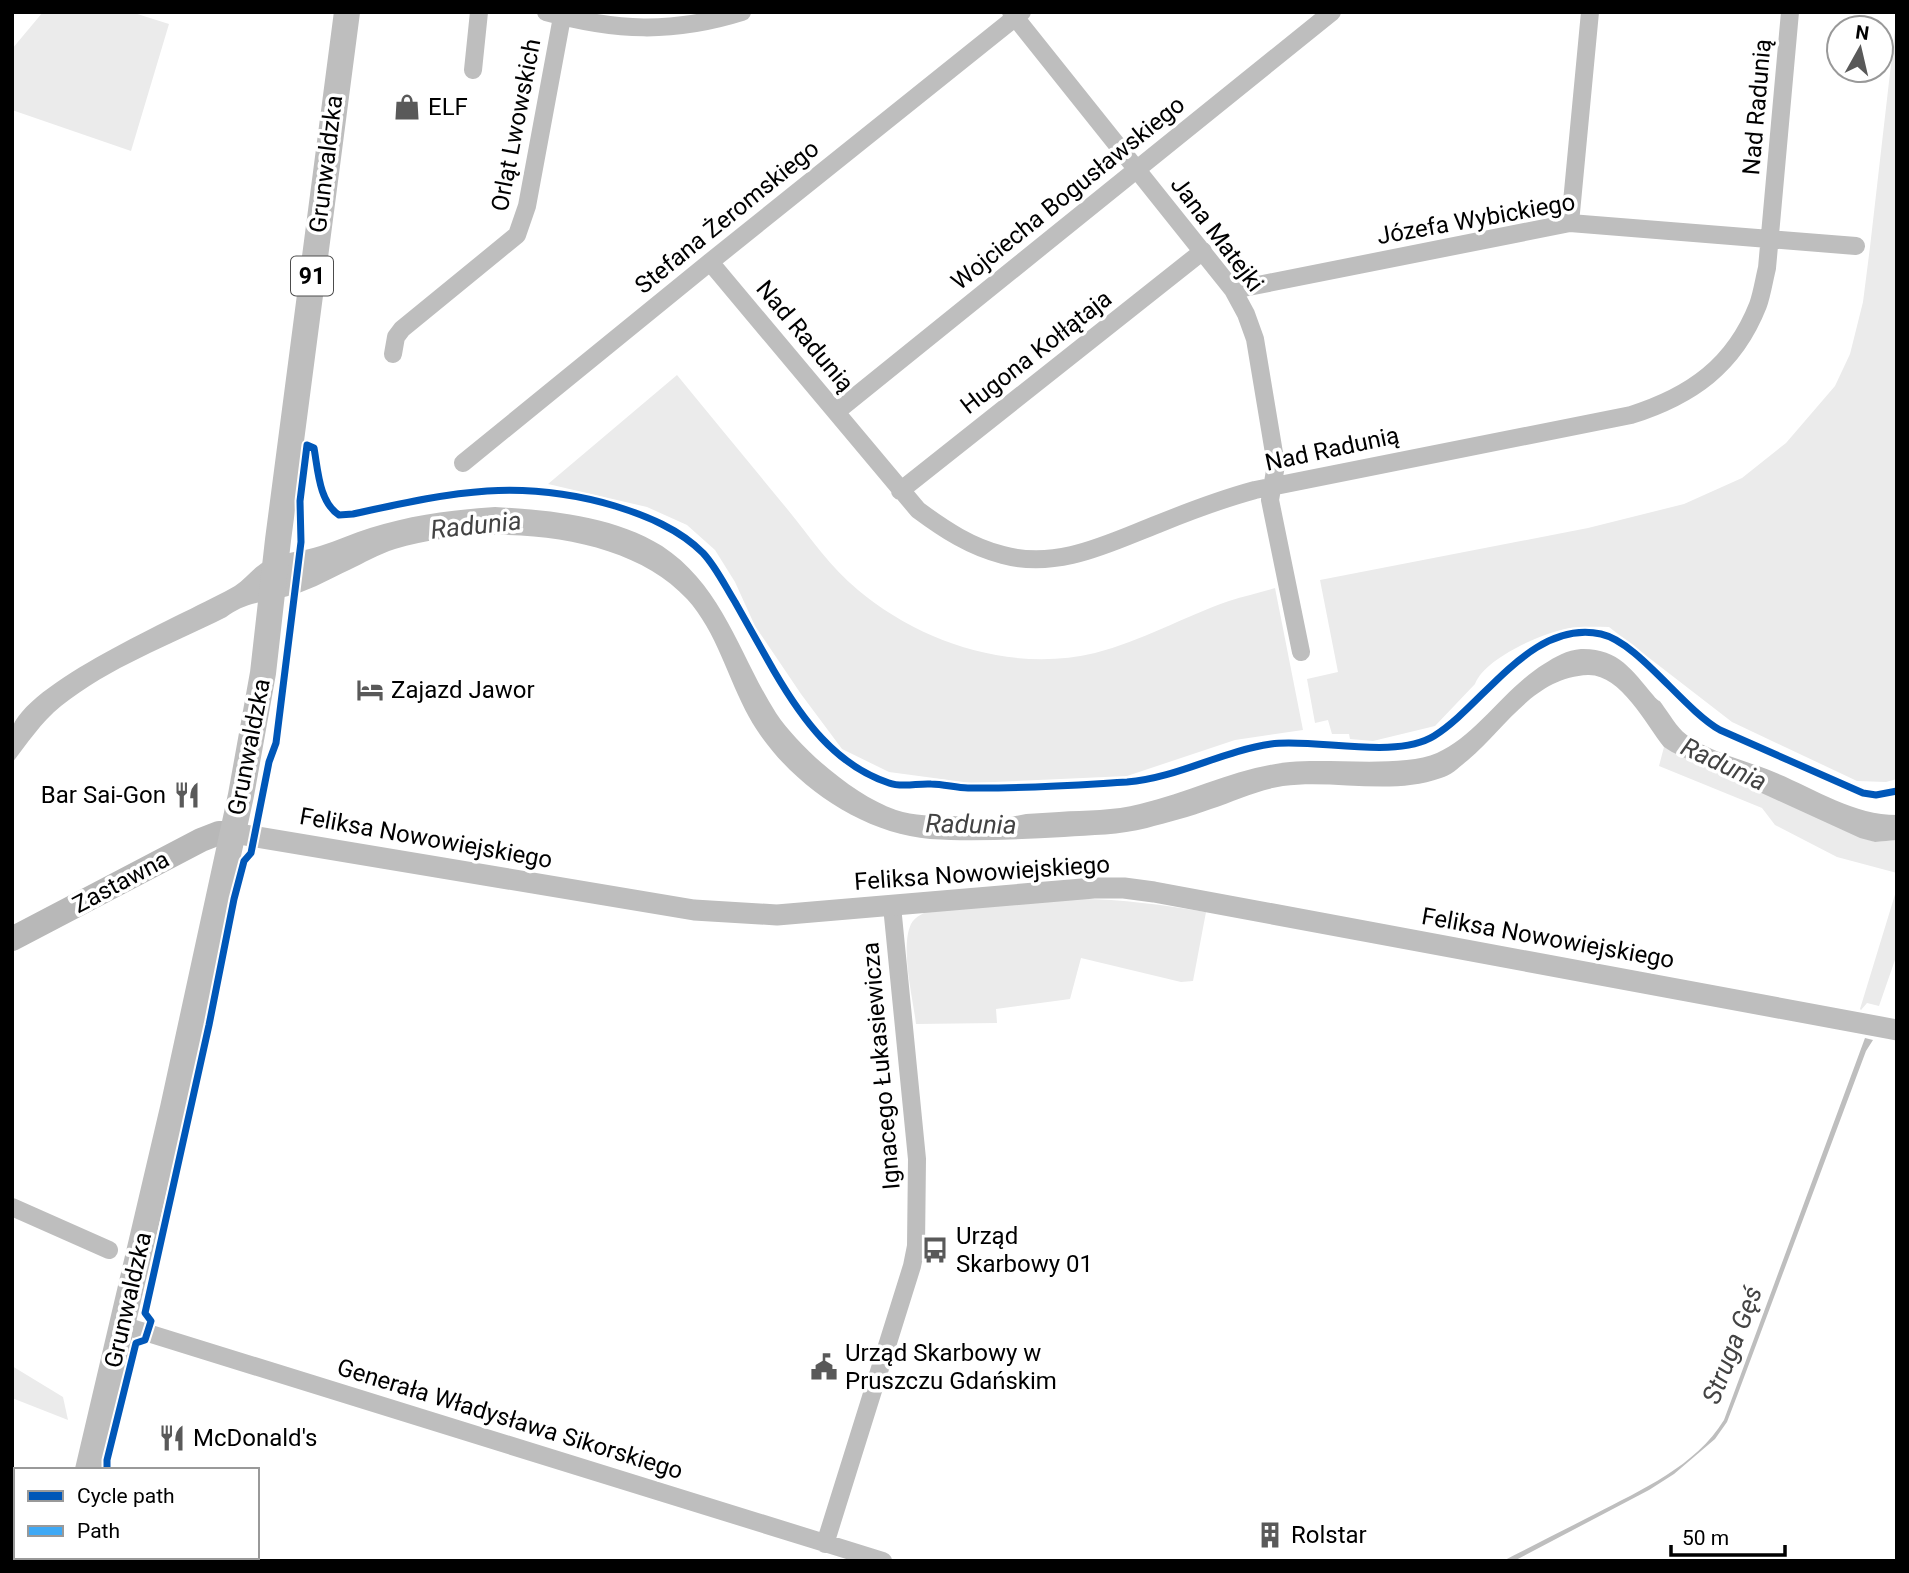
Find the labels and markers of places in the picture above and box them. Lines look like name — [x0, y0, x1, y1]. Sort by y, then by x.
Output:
shop icon: ELF — [392, 92, 422, 122]
place label: ELF — [428, 93, 468, 121]
hotel icon: Zajazd Jawor — [355, 675, 385, 705]
place label: Zajazd Jawor — [391, 676, 535, 704]
restaurant icon: Bar Sai-Gon — [172, 780, 202, 810]
place label: Bar Sai-Gon — [41, 781, 166, 809]
place label: Urząd Skarbowy 01 — [956, 1222, 1093, 1278]
bus stop icon: Urząd Skarbowy 01 — [920, 1235, 950, 1265]
place label: Urząd Skarbowy w Pruszczu Gdańskim — [845, 1339, 1057, 1395]
public building icon: Urząd Skarbowy w Pruszczu Gdańskim — [809, 1352, 839, 1382]
restaurant icon: McDonald's — [157, 1423, 187, 1453]
place label: McDonald's — [193, 1424, 317, 1452]
building icon: Rolstar — [1255, 1520, 1285, 1550]
place label: Rolstar — [1291, 1521, 1367, 1549]

